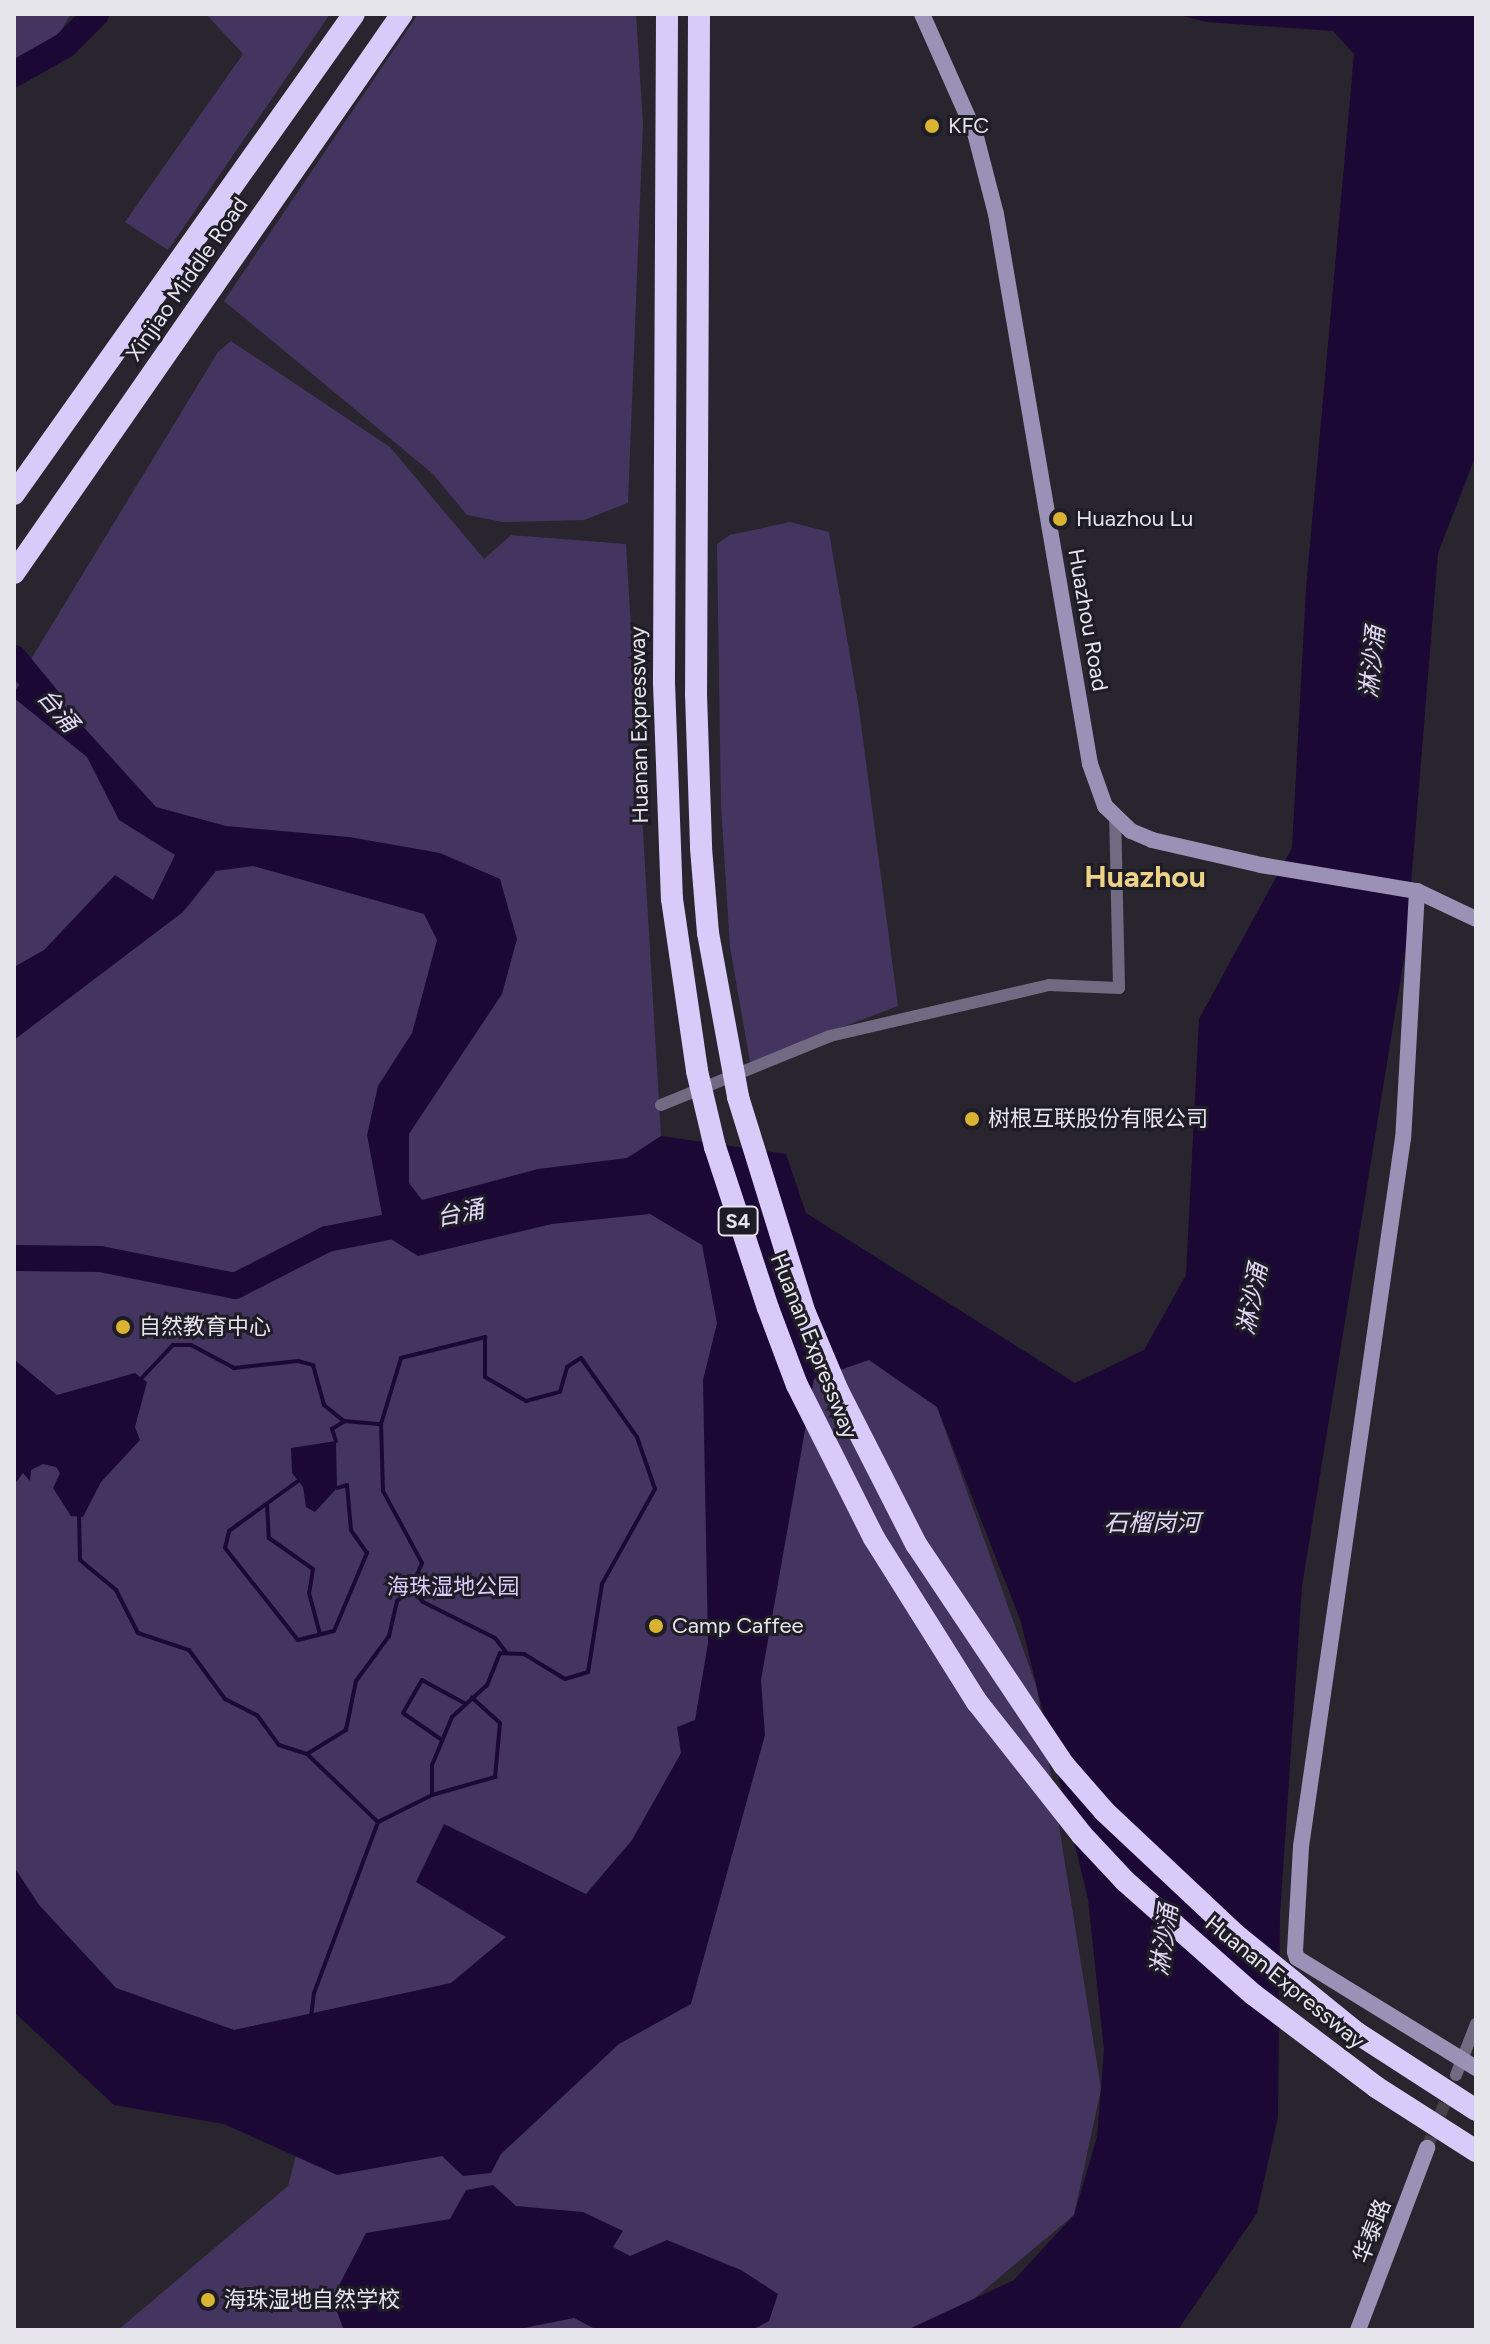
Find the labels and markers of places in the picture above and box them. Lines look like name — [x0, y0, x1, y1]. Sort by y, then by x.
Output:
place label: KFC — [948, 113, 989, 139]
marker: KFC — [923, 117, 941, 135]
place label: Huazhou Lu — [1076, 506, 1193, 532]
marker: Huazhou Lu — [1051, 510, 1069, 528]
place label: 树根互联股份有限公司 — [988, 1106, 1208, 1132]
marker: 树根互联股份有限公司 — [963, 1110, 981, 1128]
place label: 自然教育中心 — [139, 1314, 271, 1340]
marker: 自然教育中心 — [114, 1318, 132, 1336]
place label: Camp Caffee — [672, 1613, 804, 1639]
marker: Camp Caffee — [647, 1617, 665, 1635]
place label: 海珠湿地自然学校 — [224, 2287, 400, 2313]
marker: 海珠湿地自然学校 — [199, 2291, 217, 2309]

